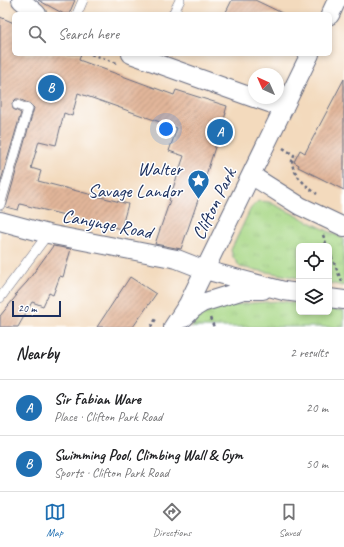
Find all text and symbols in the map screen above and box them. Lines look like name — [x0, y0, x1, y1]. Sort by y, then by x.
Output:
search box — [12, 12, 332, 56]
icon: search — [26, 23, 48, 45]
text: Search here — [58, 25, 119, 44]
north arrow — [248, 68, 284, 104]
pin: B — [38, 73, 64, 103]
pin: A — [207, 117, 233, 147]
your location — [156, 119, 176, 139]
place label: Walter Savage Landor — [88, 157, 184, 203]
street label: Clifton Park — [186, 163, 242, 244]
place icon: Walter Savage Landor — [185, 167, 211, 200]
street label: Canynge Road — [60, 204, 157, 245]
map controls — [296, 243, 332, 315]
button: locate — [296, 243, 332, 279]
button: layers — [296, 279, 332, 315]
scale bar — [12, 299, 61, 318]
text: 20 m — [18, 301, 37, 315]
text: Nearby — [16, 343, 59, 364]
text: 2 results — [290, 345, 328, 361]
text: Sir Fabian Ware — [54, 390, 141, 409]
text: A — [26, 400, 32, 416]
text: 20 m — [306, 400, 328, 416]
text: Place · Clifton Park Road — [54, 409, 162, 425]
text: Swimming Pool, Climbing Wall & Gym — [54, 446, 243, 465]
text: B — [26, 456, 32, 472]
text: 50 m — [306, 456, 328, 472]
text: Sports · Clifton Park Road — [54, 465, 169, 481]
tab: Map — [44, 501, 66, 539]
tab: Directions — [153, 501, 191, 539]
tab: Saved — [278, 501, 300, 539]

